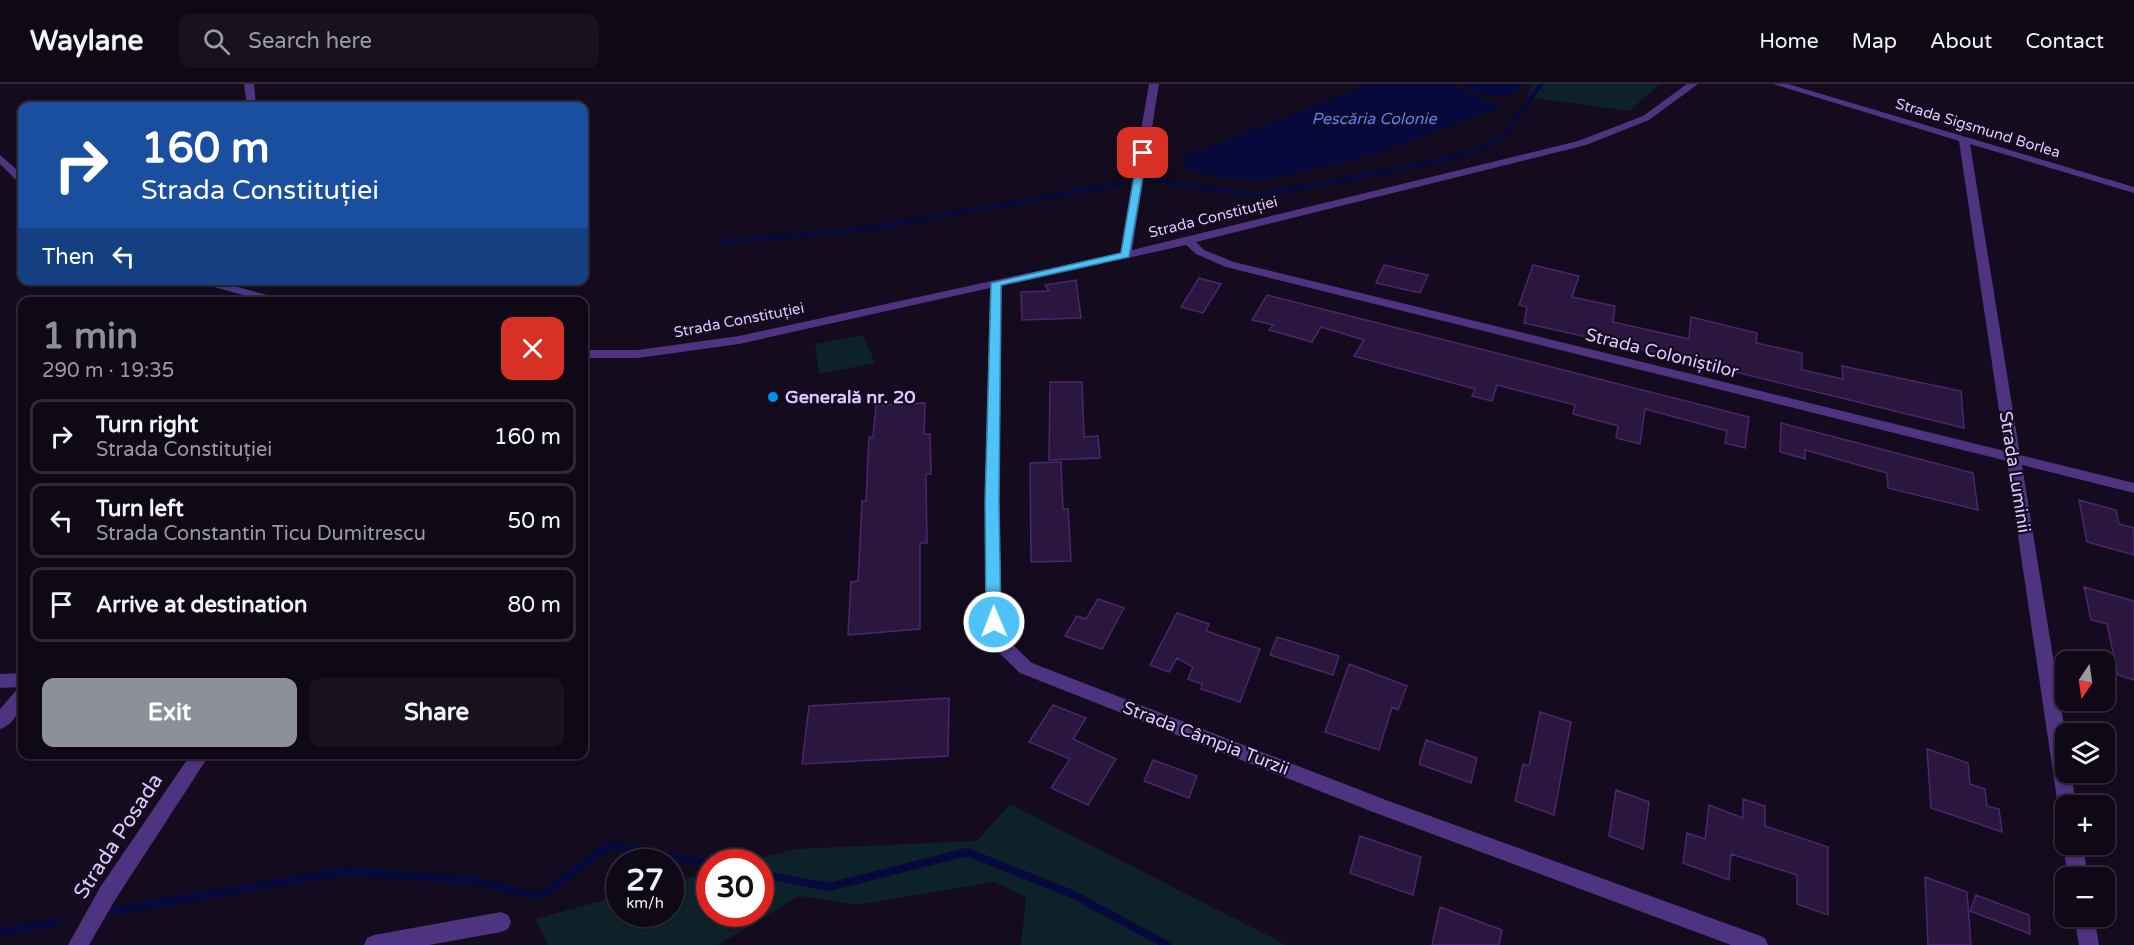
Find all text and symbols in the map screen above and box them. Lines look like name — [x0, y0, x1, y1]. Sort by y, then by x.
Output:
search box — [179, 14, 599, 68]
text: Waylane — [30, 24, 143, 58]
icon: search — [200, 25, 233, 58]
text: Search here — [248, 28, 372, 54]
text: Home — [1759, 29, 1819, 54]
text: Map — [1852, 29, 1897, 54]
text: About — [1930, 29, 1992, 54]
text: Contact — [2025, 29, 2104, 54]
street label: Strada Sigsmund Borlea — [1893, 94, 2063, 162]
water label: Pescăria Colonie — [1311, 109, 1438, 129]
text: 160 m — [141, 123, 270, 174]
icon: right — [42, 126, 120, 204]
pin — [1117, 127, 1168, 178]
icon: arrive — [1126, 136, 1159, 169]
text: Strada Constituției — [141, 174, 379, 207]
street label: Strada Constituției — [1147, 192, 1279, 242]
icon: left — [107, 240, 140, 273]
text: Then — [42, 244, 95, 270]
street label: Strada Constituției — [672, 299, 806, 341]
text: 1 min — [42, 315, 138, 358]
button: close — [501, 317, 564, 380]
street label: Strada Coloniștilor — [1583, 323, 1741, 383]
text: 290 m · 19:35 — [42, 359, 174, 383]
place label: Generală nr. 20 — [785, 386, 916, 408]
marker: Generală nr. 20 — [766, 390, 780, 404]
street label: Strada Luminii — [1995, 410, 2035, 534]
text: Turn right — [96, 412, 198, 438]
icon: right — [45, 420, 78, 453]
text: 160 m — [494, 424, 561, 450]
text: Strada Constituției — [96, 438, 272, 462]
text: Turn left — [96, 496, 184, 522]
icon: left — [45, 504, 78, 537]
text: 50 m — [507, 508, 561, 534]
text: Strada Constantin Ticu Dumitrescu — [96, 522, 426, 546]
icon: arrive — [45, 588, 78, 621]
position arrow — [962, 590, 1026, 654]
text: Arrive at destination — [96, 592, 307, 618]
text: 80 m — [507, 592, 561, 618]
north arrow — [2055, 651, 2115, 711]
map controls — [2055, 651, 2115, 927]
button: Exit — [42, 678, 297, 747]
button: Share — [309, 678, 564, 747]
street label: Strada Câmpia Turzii — [1120, 696, 1292, 780]
button: layers — [2055, 723, 2115, 783]
street label: Strada Posada — [69, 769, 168, 904]
button: + — [2055, 795, 2115, 855]
speed limit sign: 30 — [696, 849, 774, 927]
text: 27 — [626, 862, 664, 899]
button: − — [2055, 867, 2115, 927]
text: km/h — [626, 894, 664, 912]

